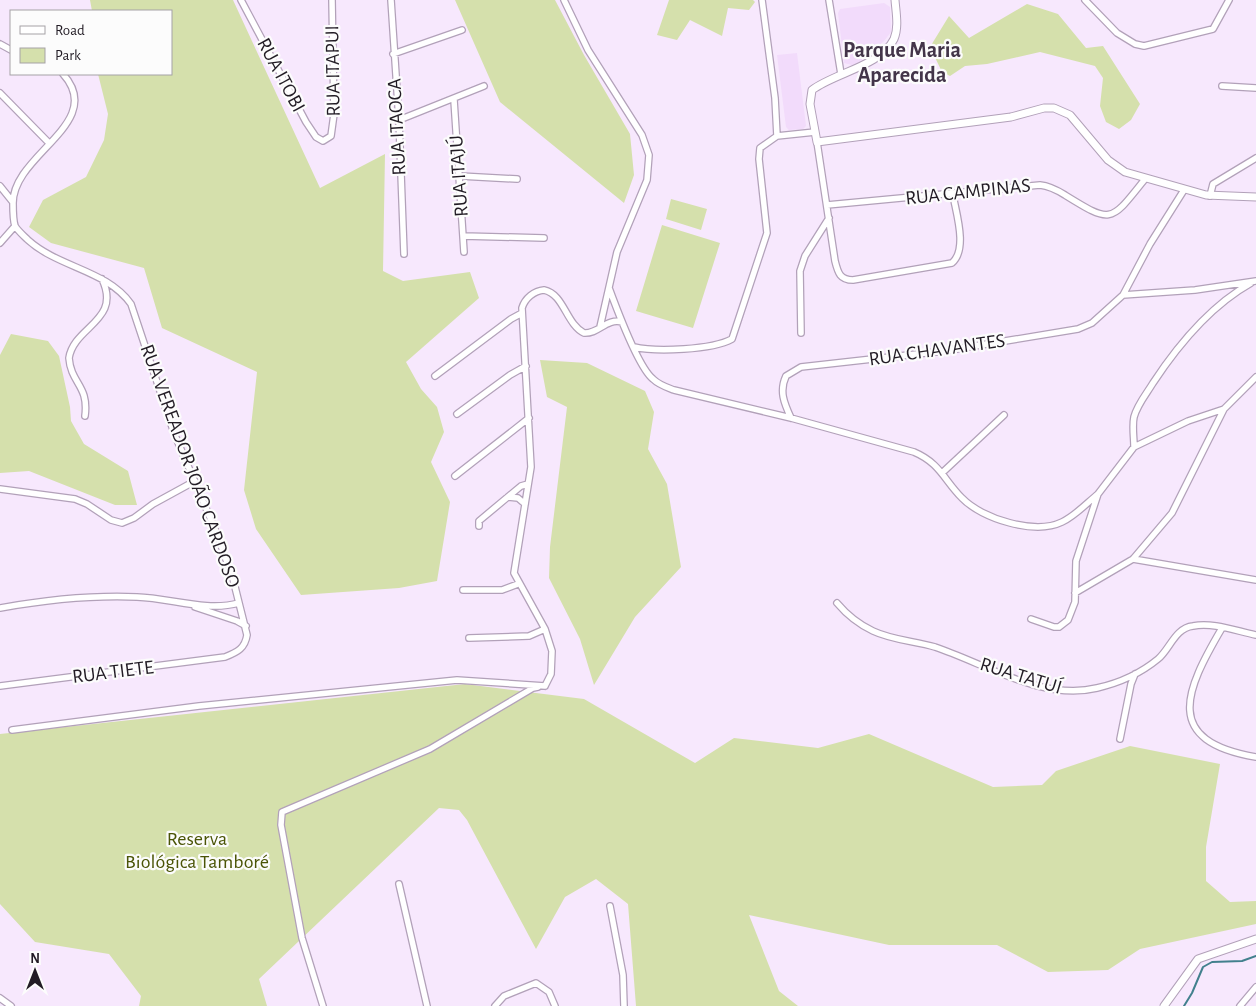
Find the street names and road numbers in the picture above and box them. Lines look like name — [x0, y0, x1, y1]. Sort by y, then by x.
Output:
street label: RUA ITAPUI — [322, 25, 344, 117]
street label: RUA ITOBI — [253, 35, 309, 115]
street label: RUA ITAOCA — [384, 77, 410, 176]
street label: RUA ITAJÚ — [445, 134, 472, 218]
street label: RUA CAMPINAS — [904, 175, 1032, 209]
street label: RUA CHAVANTES — [867, 331, 1007, 369]
street label: RUA VEREADOR JOÃO CARDOSO — [137, 341, 244, 590]
street label: RUA TATUÍ — [978, 653, 1065, 698]
street label: RUA TIETE — [71, 657, 155, 687]

